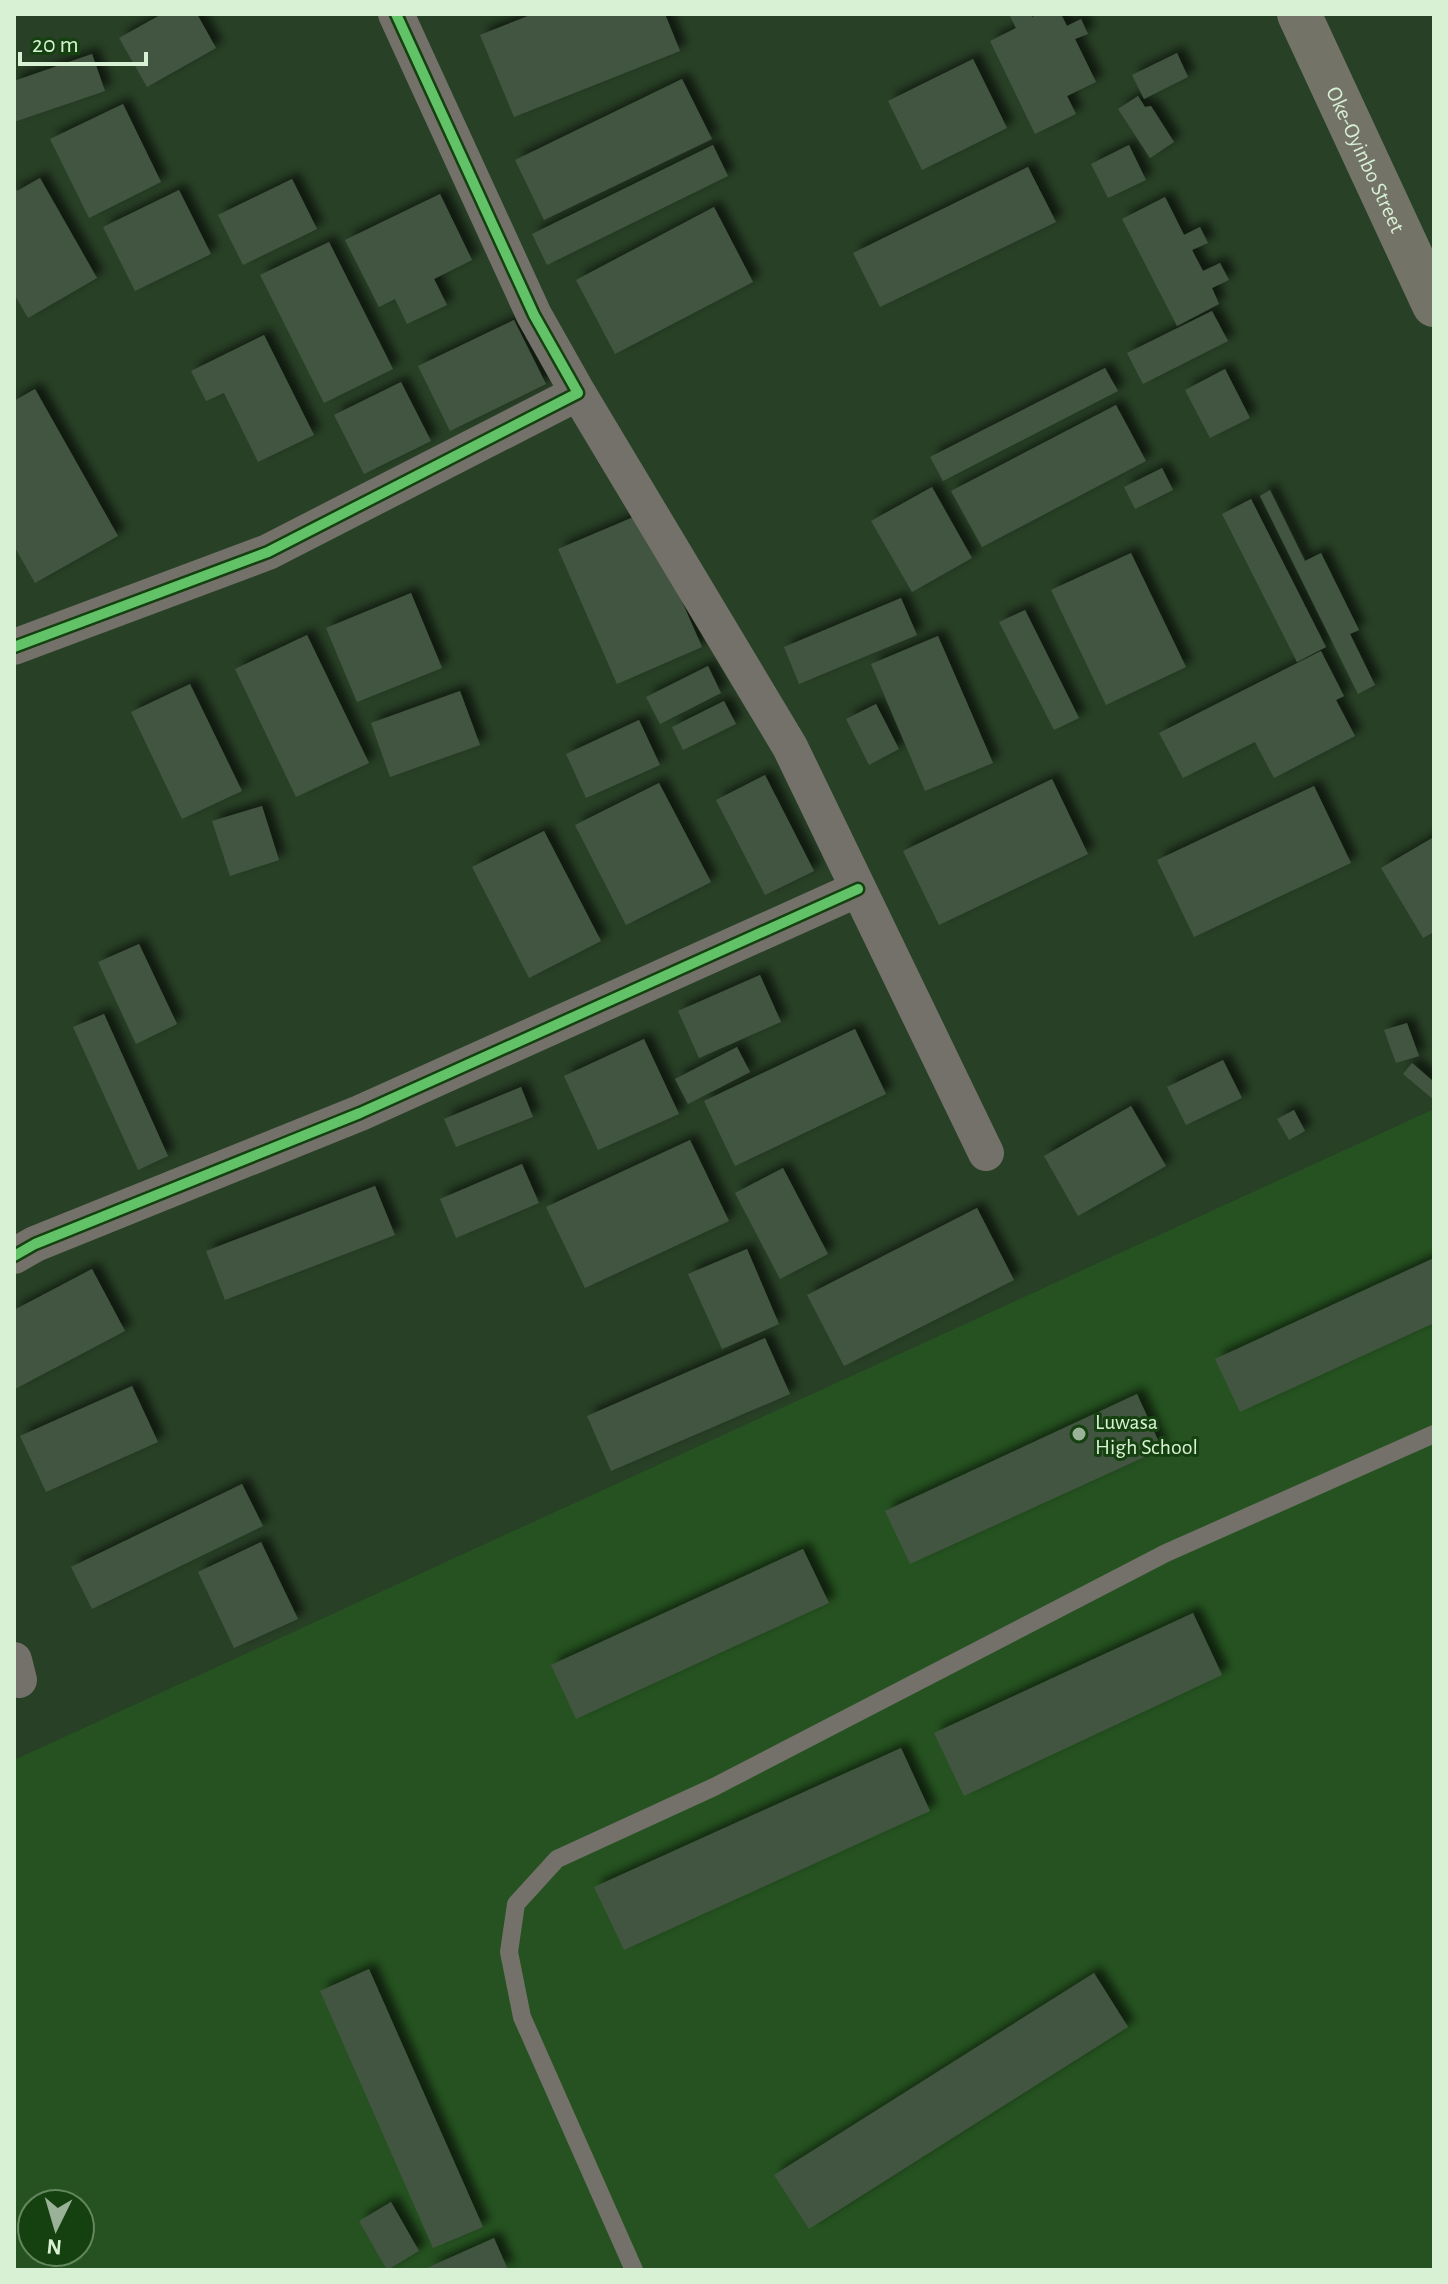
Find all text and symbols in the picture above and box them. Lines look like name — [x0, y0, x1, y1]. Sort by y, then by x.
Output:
scale bar — [20, 16, 146, 66]
text: 20 m — [32, 33, 79, 57]
street label: Oke-Oyinbo Street — [1322, 83, 1409, 236]
place label: Luwasa High School — [1095, 1411, 1198, 1458]
marker: Luwasa High School — [1070, 1425, 1088, 1443]
north arrow — [16, 2188, 96, 2268]
text: N — [46, 2235, 63, 2259]

